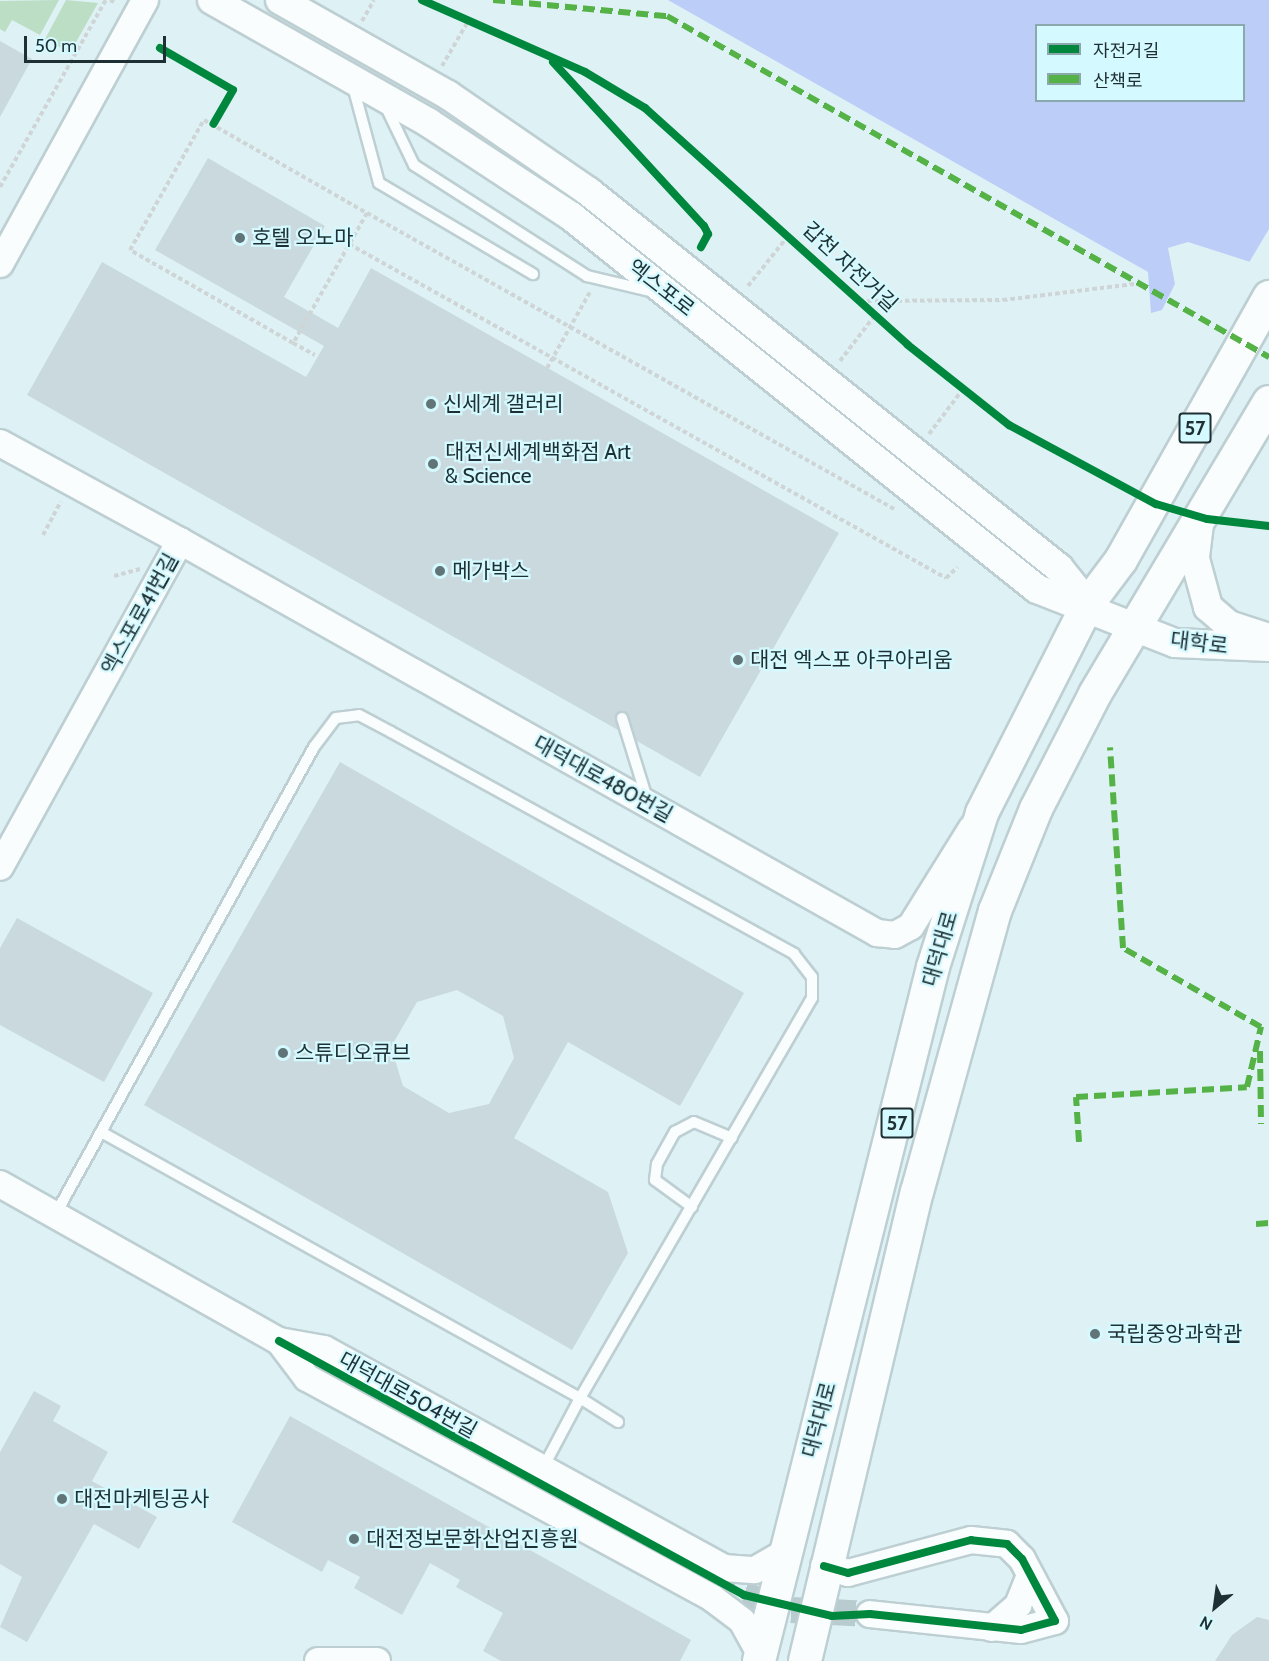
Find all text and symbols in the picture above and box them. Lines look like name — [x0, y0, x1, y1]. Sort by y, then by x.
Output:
scale bar — [27, 24, 170, 62]
legend — [1035, 24, 1245, 102]
text: 50 m — [35, 35, 77, 57]
text: 자전거길 — [1093, 40, 1159, 62]
text: 산책로 — [1093, 70, 1143, 92]
street label: 갑천 자전거길 — [797, 217, 903, 317]
place label: 호텔 오노마 — [252, 225, 353, 251]
marker: 호텔 오노마 — [233, 231, 247, 245]
street label: 엑스포로 — [623, 254, 699, 322]
place label: 신세계 갤러리 — [443, 391, 564, 417]
marker: 신세계 갤러리 — [424, 397, 438, 411]
road number: 57 — [1178, 411, 1212, 445]
place label: 대전신세계백화점 Art & Science — [445, 439, 631, 489]
marker: 대전신세계백화점 Art & Science — [426, 457, 440, 471]
street label: 엑스포로41번길 — [96, 549, 184, 679]
place label: 메가박스 — [452, 558, 529, 584]
marker: 메가박스 — [433, 564, 447, 578]
street label: 대학로 — [1169, 627, 1229, 659]
place label: 대전 엑스포 아쿠아리움 — [750, 647, 953, 673]
marker: 대전 엑스포 아쿠아리움 — [731, 653, 745, 667]
street label: 대덕대로480번길 — [529, 730, 677, 828]
street label: 대덕대로 — [917, 908, 963, 990]
place label: 스튜디오큐브 — [295, 1040, 411, 1066]
marker: 스튜디오큐브 — [276, 1046, 290, 1060]
road number: 57 — [880, 1106, 914, 1140]
place label: 국립중앙과학관 — [1107, 1321, 1242, 1347]
marker: 국립중앙과학관 — [1088, 1327, 1102, 1341]
street label: 대덕대로504번길 — [335, 1347, 481, 1443]
street label: 대덕대로 — [797, 1379, 841, 1461]
place label: 대전마케팅공사 — [74, 1486, 209, 1512]
marker: 대전마케팅공사 — [55, 1492, 69, 1506]
place label: 대전정보문화산업진흥원 — [366, 1526, 579, 1552]
marker: 대전정보문화산업진흥원 — [347, 1532, 361, 1546]
north arrow — [1185, 1577, 1245, 1637]
text: N — [1196, 1612, 1216, 1634]

